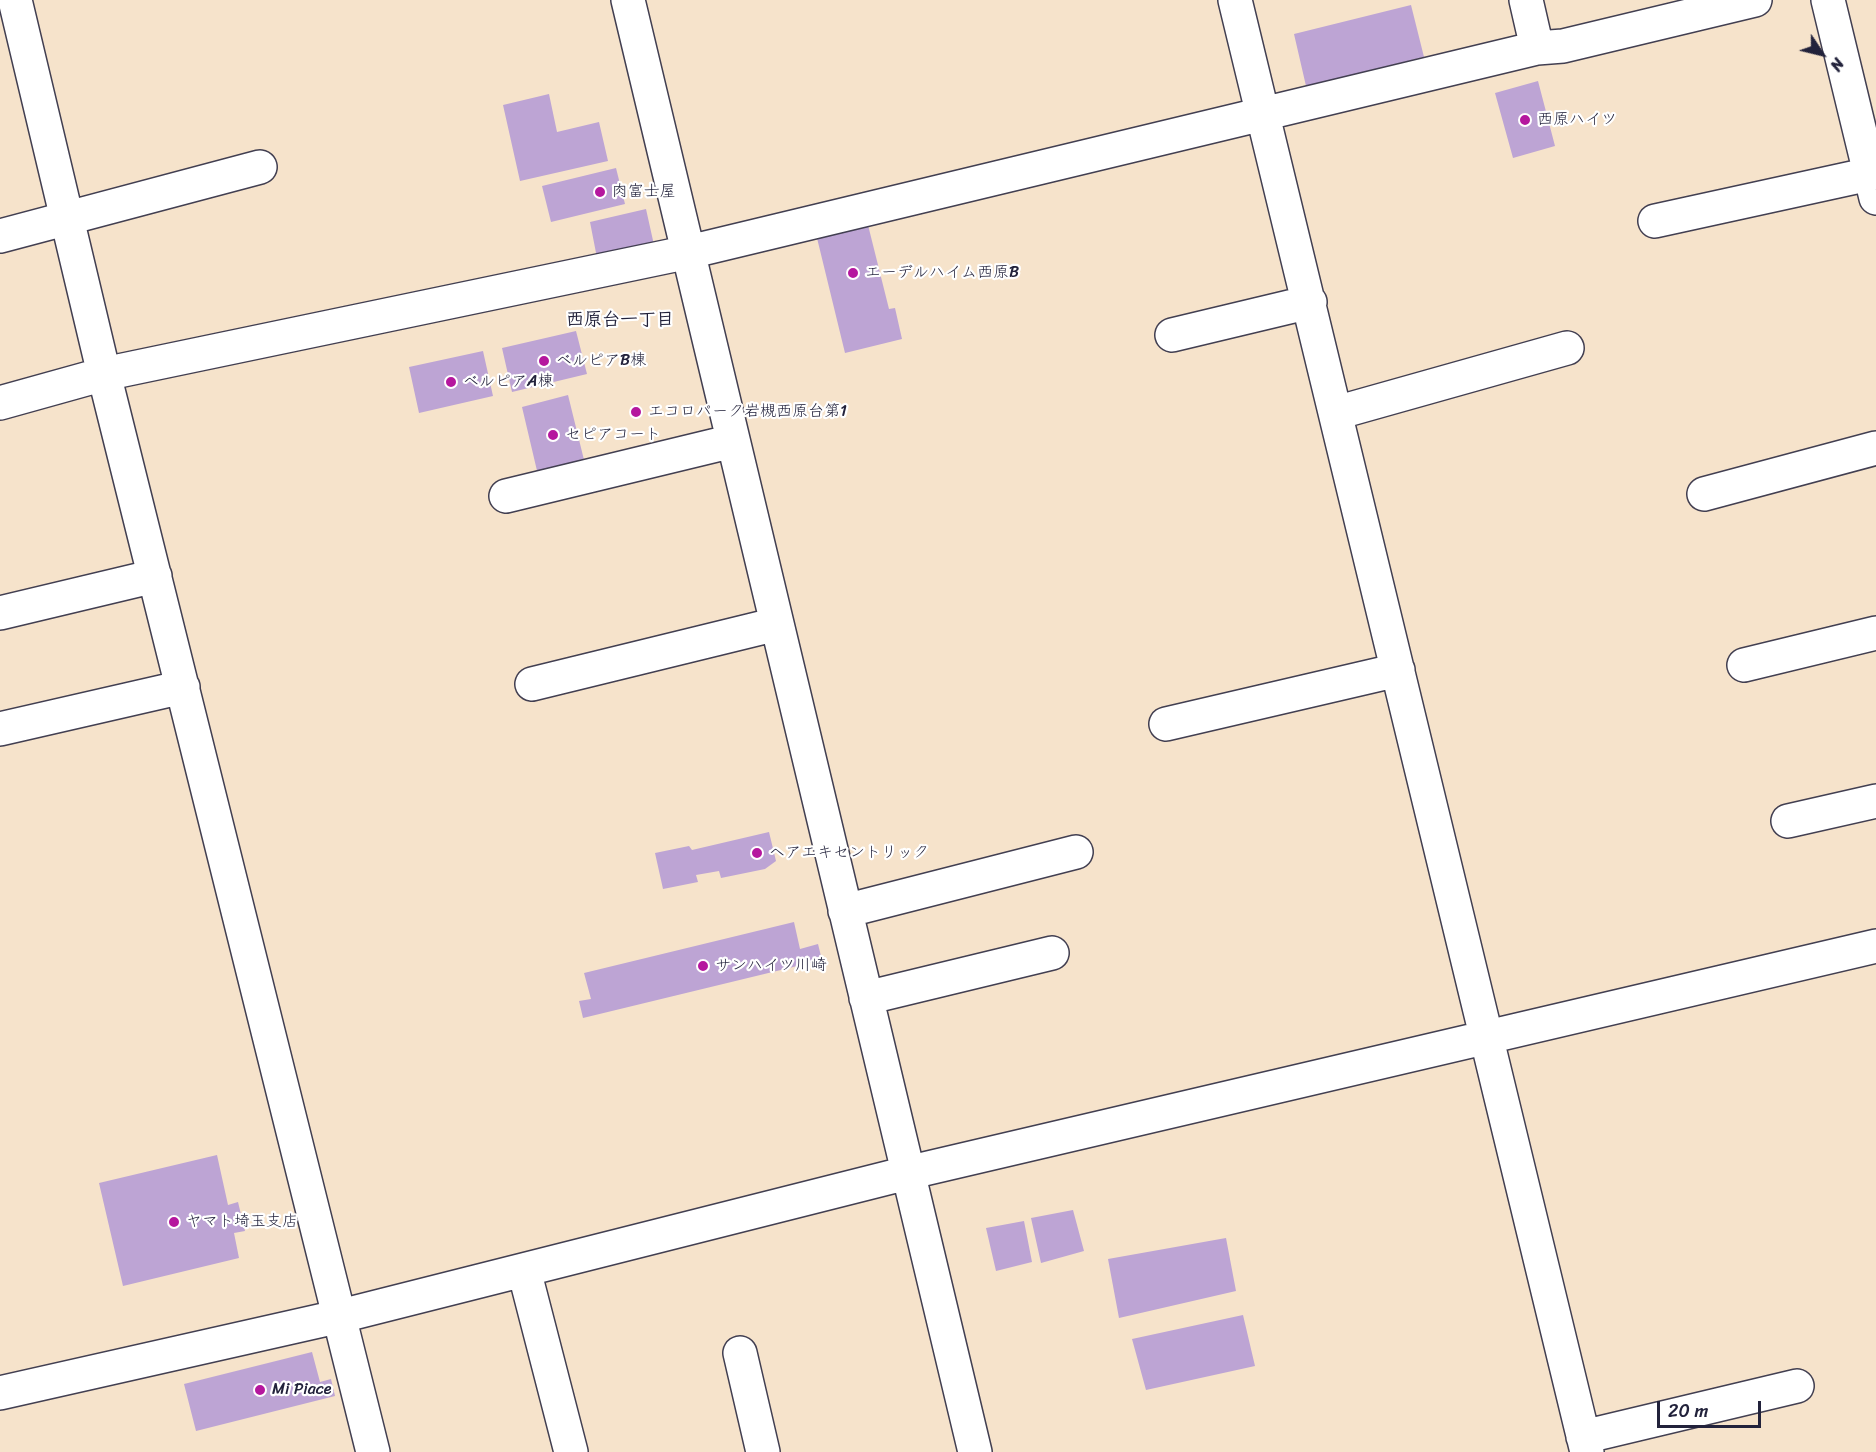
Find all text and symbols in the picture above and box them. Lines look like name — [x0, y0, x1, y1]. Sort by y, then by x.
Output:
north arrow — [1792, 24, 1852, 84]
text: N — [1822, 52, 1852, 77]
place label: 西原ハイツ — [1537, 110, 1617, 130]
marker: 西原ハイツ — [1518, 113, 1532, 127]
place label: 肉富士屋 — [612, 182, 676, 202]
marker: 肉富士屋 — [593, 185, 607, 199]
place label: エーデルハイム西原B — [865, 263, 1019, 283]
marker: エーデルハイム西原B — [846, 266, 860, 280]
district label: 西原台一丁目 — [566, 309, 674, 331]
place label: ベルピアB棟 — [556, 351, 646, 371]
marker: ベルピアB棟 — [537, 354, 551, 368]
place label: ベルピアA棟 — [463, 372, 553, 392]
marker: ベルピアA棟 — [444, 375, 458, 389]
place label: エコロパーク岩槻西原台第1 — [648, 402, 847, 422]
marker: エコロパーク岩槻西原台第1 — [629, 405, 643, 419]
place label: セピアコート — [565, 425, 661, 445]
marker: セピアコート — [546, 428, 560, 442]
place label: ヘアエキセントリック — [769, 843, 929, 863]
marker: ヘアエキセントリック — [750, 846, 764, 860]
place label: サンハイツ川崎 — [715, 956, 827, 976]
marker: サンハイツ川崎 — [696, 959, 710, 973]
place label: ヤマト埼玉支店 — [186, 1212, 298, 1232]
marker: ヤマト埼玉支店 — [167, 1215, 181, 1229]
place label: Mi Piace — [272, 1380, 331, 1400]
marker: Mi Piace — [253, 1383, 267, 1397]
scale bar — [1660, 1389, 1764, 1427]
text: 20 m — [1668, 1395, 1708, 1427]

